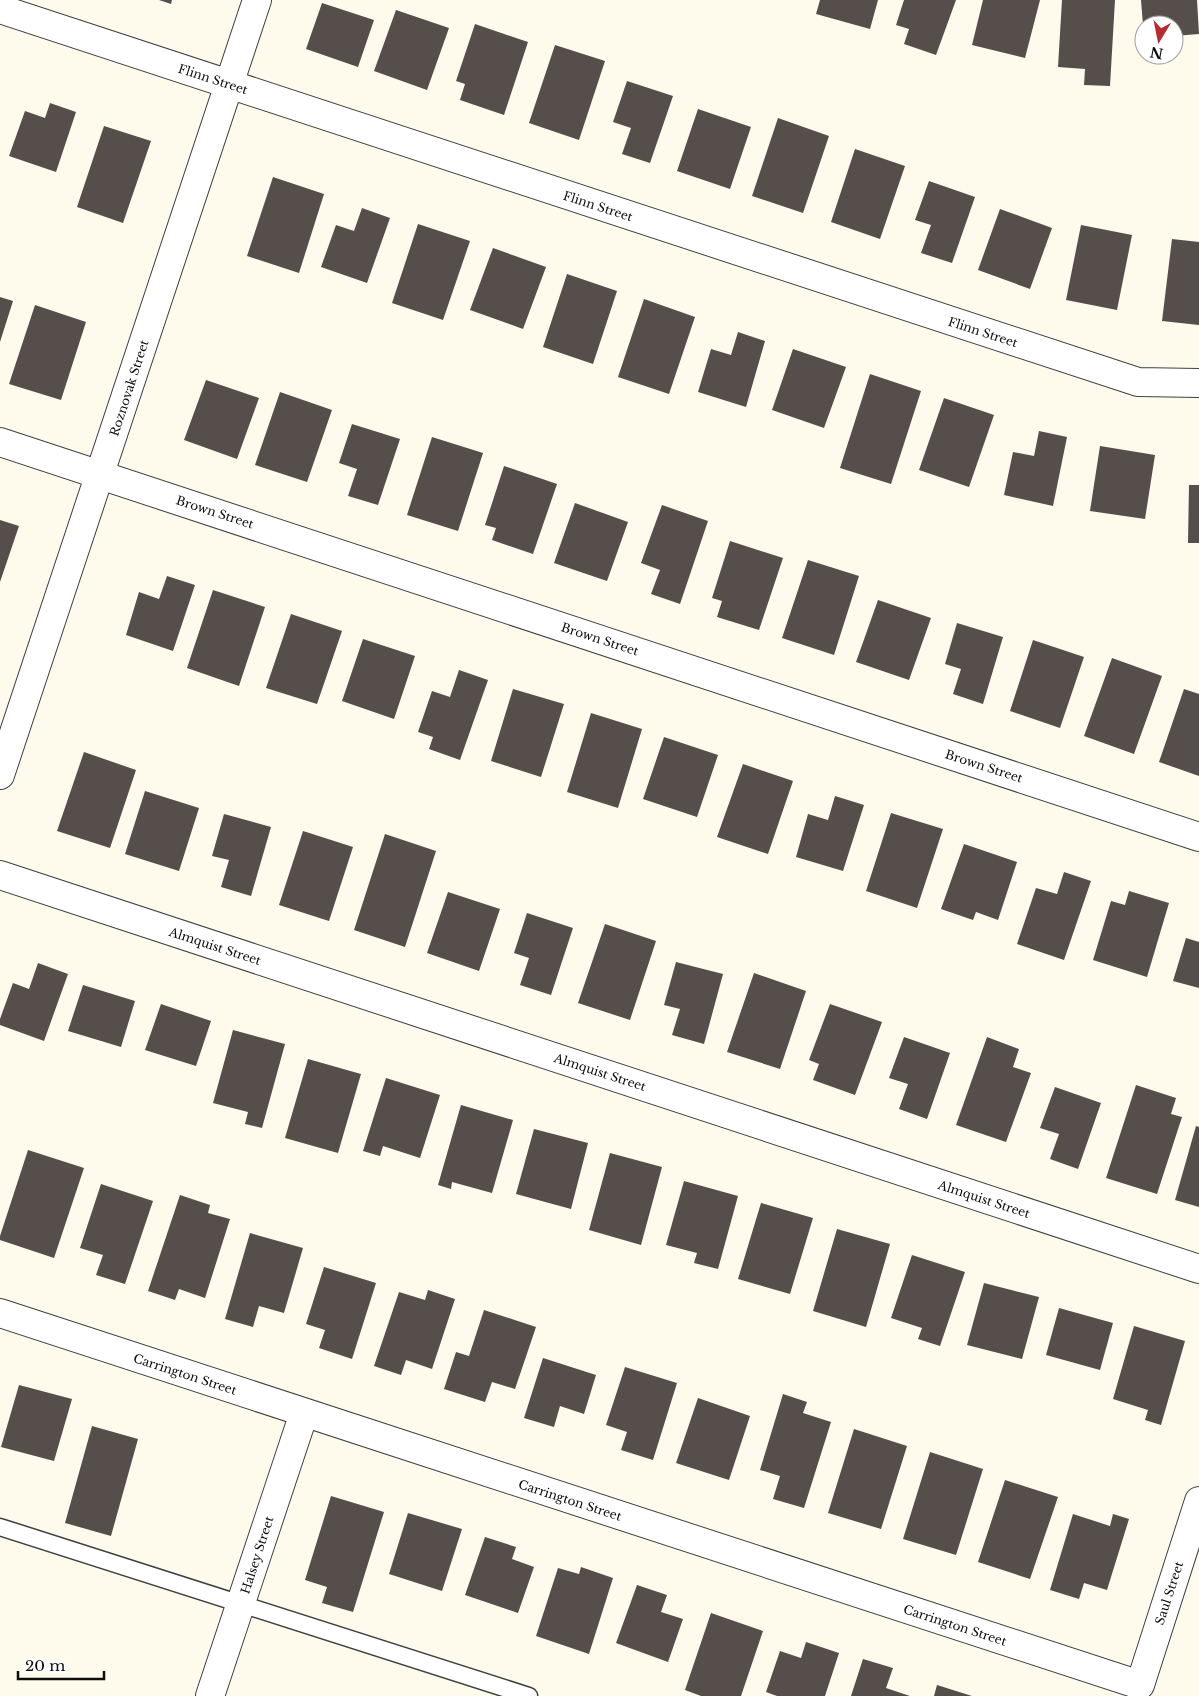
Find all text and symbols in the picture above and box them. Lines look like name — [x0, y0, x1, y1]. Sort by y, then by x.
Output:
north arrow — [1134, 15, 1184, 65]
text: N — [1149, 43, 1165, 63]
street label: Flinn Street — [176, 61, 250, 97]
street label: Flinn Street — [561, 188, 635, 224]
street label: Flinn Street — [946, 314, 1020, 350]
street label: Roznovak Street — [106, 338, 152, 438]
street label: Brown Street — [174, 492, 256, 532]
street label: Brown Street — [559, 619, 641, 659]
street label: Brown Street — [943, 746, 1025, 786]
street label: Almquist Street — [166, 924, 263, 968]
street label: Almquist Street — [551, 1050, 648, 1094]
street label: Almquist Street — [935, 1177, 1032, 1221]
street label: Carrington Street — [132, 1350, 239, 1398]
street label: Carrington Street — [517, 1476, 624, 1524]
street label: Halsey Street — [237, 1514, 277, 1596]
street label: Saul Street — [1152, 1559, 1186, 1627]
street label: Carrington Street — [902, 1601, 1009, 1649]
scale bar — [18, 1648, 104, 1680]
text: 20 m — [25, 1656, 65, 1675]

